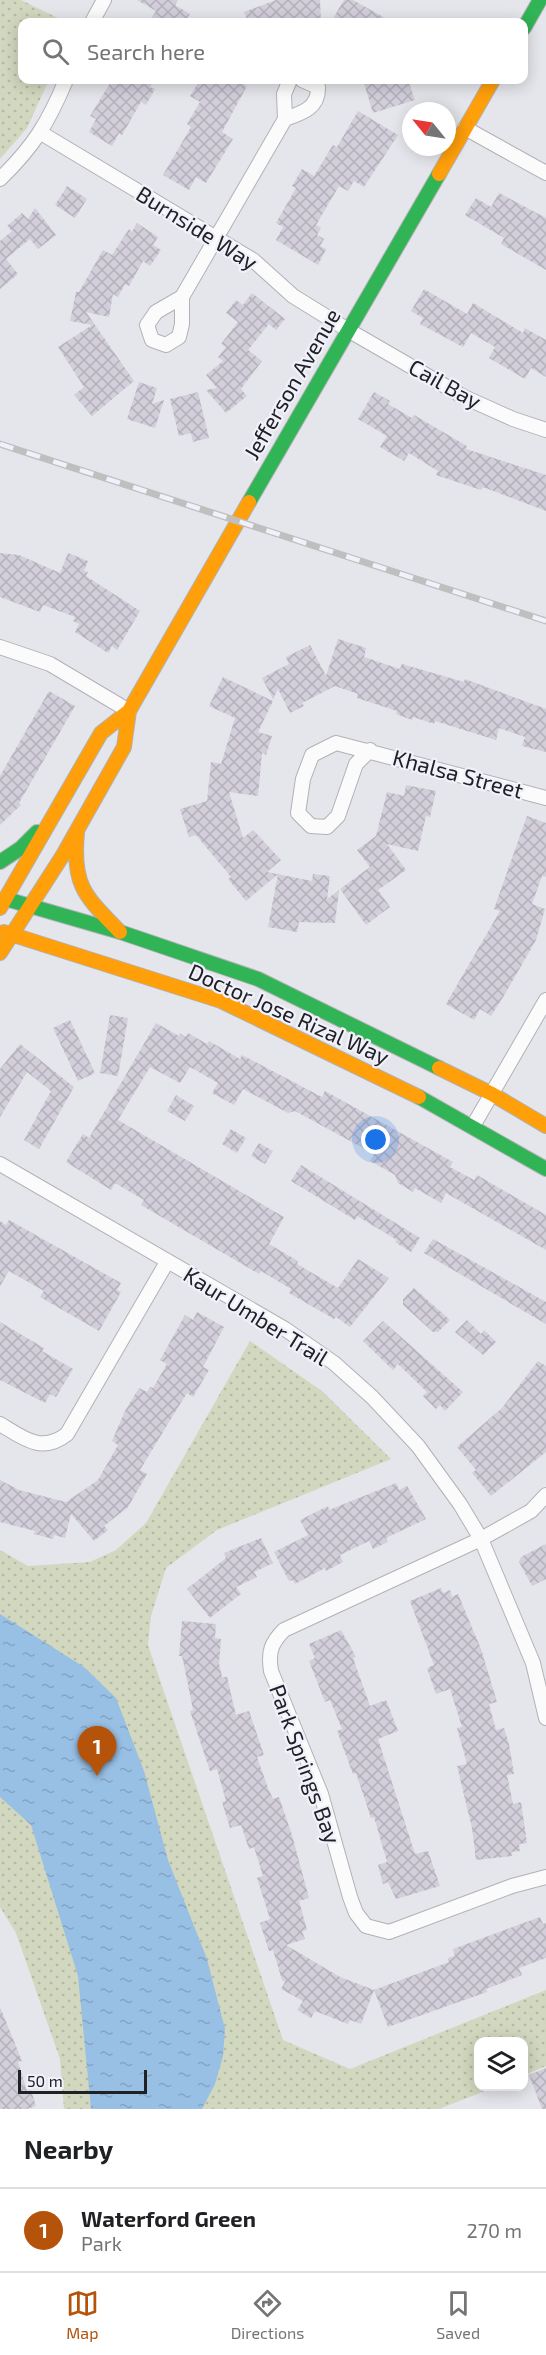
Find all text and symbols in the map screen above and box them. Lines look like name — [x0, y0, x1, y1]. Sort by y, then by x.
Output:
search box — [18, 18, 528, 84]
icon: search — [39, 35, 72, 68]
text: Search here — [87, 38, 205, 64]
north arrow — [402, 102, 456, 156]
street label: Burnside Way — [132, 180, 263, 275]
street label: Jefferson Avenue — [237, 303, 345, 464]
street label: Cail Bay — [405, 353, 486, 414]
street label: Khalsa Street — [390, 743, 526, 803]
street label: Doctor Jose Rizal Way — [185, 957, 394, 1069]
your location — [361, 1125, 390, 1154]
street label: Kaur Umber Trail — [179, 1260, 334, 1370]
street label: Park Springs Bay — [265, 1680, 347, 1847]
pin: 1 — [78, 1726, 116, 1776]
map controls — [474, 2037, 528, 2091]
button: layers — [474, 2037, 528, 2091]
scale bar — [18, 2067, 147, 2094]
text: 50 m — [27, 2071, 63, 2090]
text: Nearby — [24, 2133, 113, 2164]
text: Waterford Green — [81, 2205, 256, 2231]
text: 1 — [39, 2218, 48, 2242]
text: 270 m — [466, 2218, 522, 2242]
text: Park — [81, 2231, 122, 2255]
tab: Map — [66, 2287, 99, 2342]
tab: Directions — [231, 2287, 304, 2342]
tab: Saved — [436, 2287, 480, 2342]

